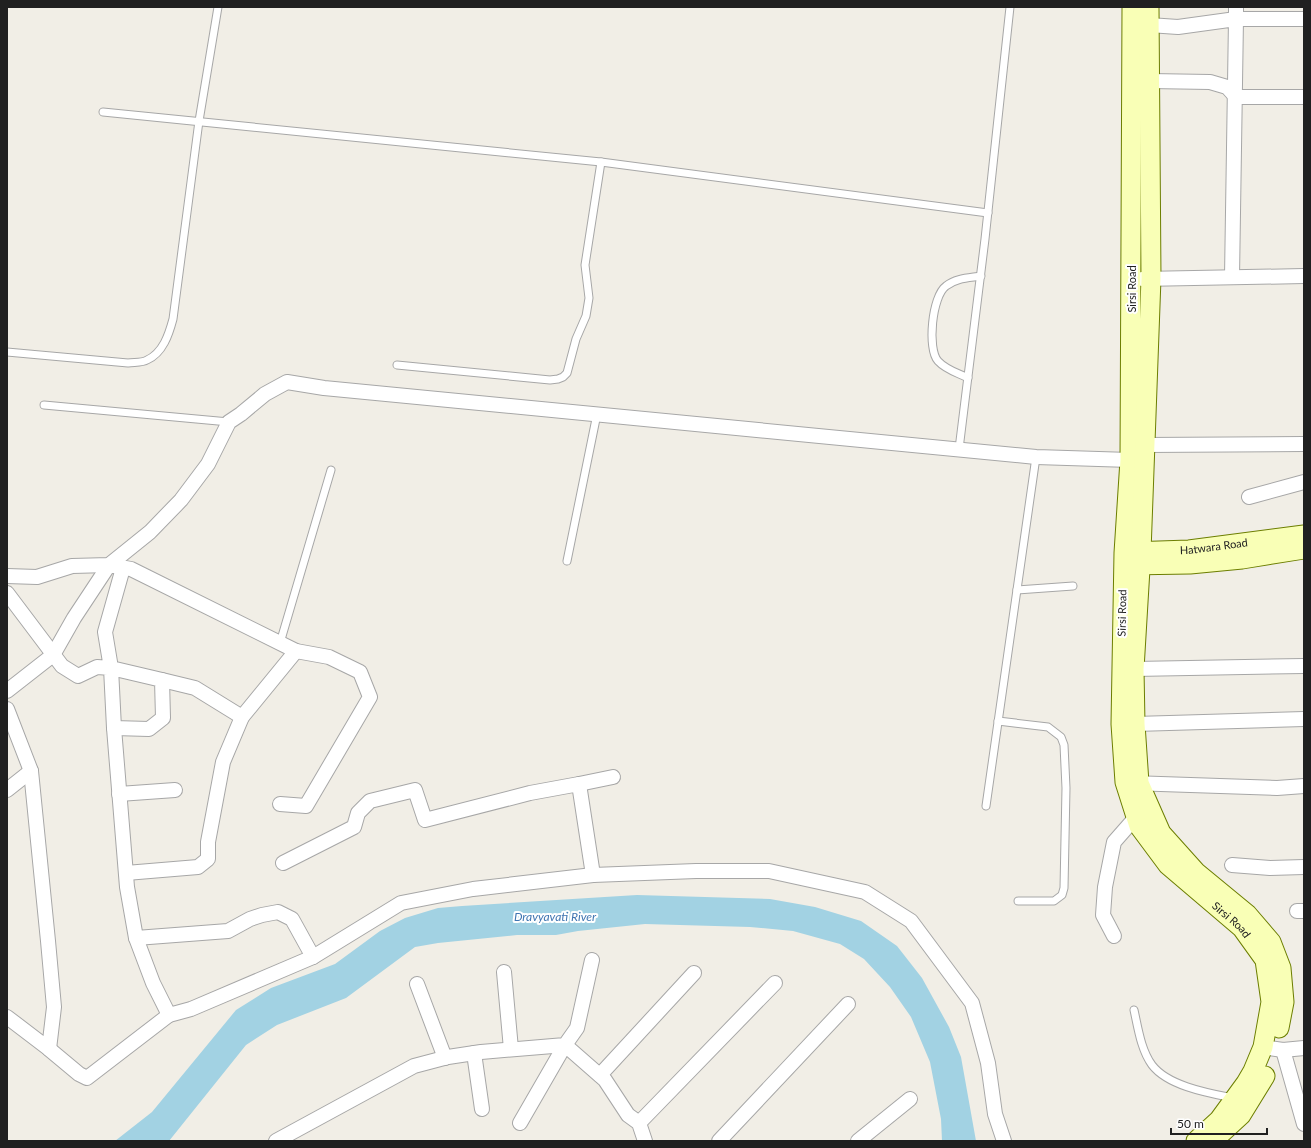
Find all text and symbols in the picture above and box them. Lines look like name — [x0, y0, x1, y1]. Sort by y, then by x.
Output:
street label: Sirsi Road — [1125, 265, 1138, 313]
street label: Hatwara Road — [1180, 535, 1248, 556]
street label: Sirsi Road — [1115, 589, 1128, 637]
street label: Sirsi Road — [1210, 899, 1254, 940]
water label: Dravyavati River — [514, 909, 597, 924]
scale bar — [1171, 1110, 1267, 1136]
text: 50 m — [1177, 1116, 1204, 1131]

